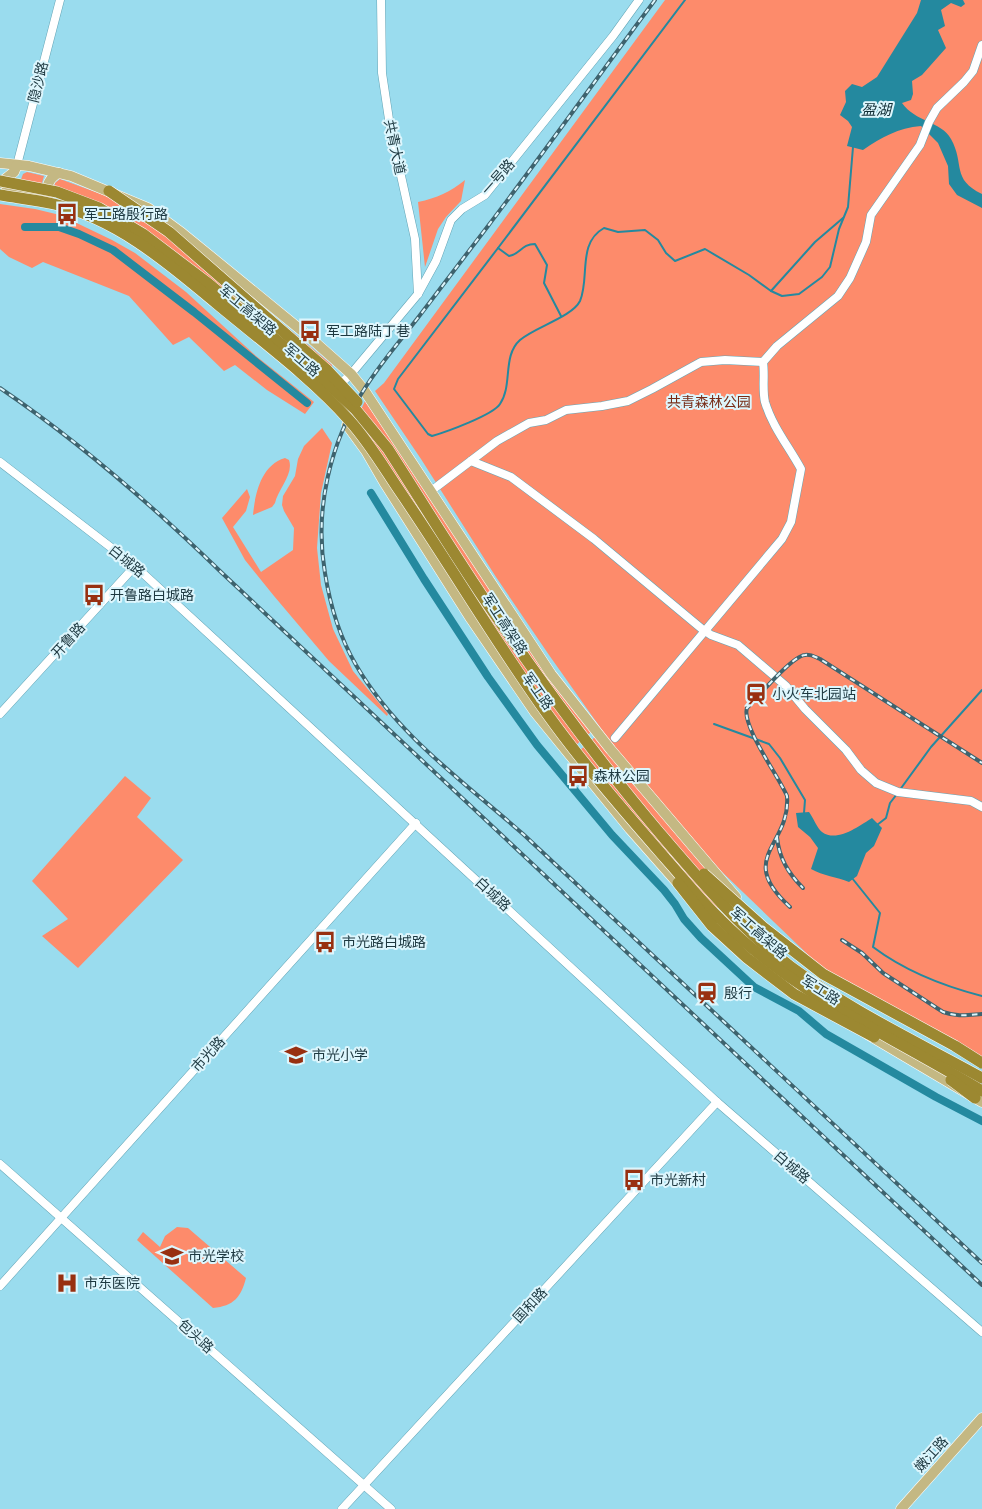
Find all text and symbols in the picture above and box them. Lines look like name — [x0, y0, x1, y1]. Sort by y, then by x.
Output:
street label: 隐沙路 — [25, 60, 51, 104]
water label: 盈湖 — [861, 101, 893, 119]
street label: 共青大道 — [381, 118, 409, 176]
street label: 一号路 — [478, 156, 518, 198]
bus stop icon: 军工路殷行路 — [54, 201, 80, 227]
place label: 军工路殷行路 — [84, 206, 168, 222]
street label: 军工高架路 — [216, 281, 280, 339]
bus stop icon: 军工路陆丁巷 — [297, 318, 323, 344]
place label: 军工路陆丁巷 — [326, 323, 410, 339]
street label: 军工路 — [281, 340, 323, 380]
park label: 共青森林公园 — [667, 394, 751, 410]
street label: 白城路 — [106, 542, 148, 580]
bus stop icon: 开鲁路白城路 — [81, 582, 107, 608]
place label: 开鲁路白城路 — [110, 587, 194, 603]
street label: 军工高架路 — [479, 590, 531, 658]
street label: 开鲁路 — [48, 619, 88, 661]
street label: 军工路 — [519, 669, 557, 713]
station icon: 小火车北园站 — [743, 681, 769, 707]
place label: 小火车北园站 — [772, 686, 856, 702]
bus stop icon: 森林公园 — [565, 763, 591, 789]
place label: 森林公园 — [594, 768, 650, 784]
street label: 白城路 — [472, 874, 514, 914]
street label: 军工高架路 — [727, 904, 791, 962]
bus stop icon: 市光路白城路 — [312, 929, 338, 955]
place label: 市光路白城路 — [342, 934, 426, 950]
street label: 军工路 — [799, 972, 843, 1008]
station icon: 殷行 — [694, 980, 720, 1006]
place label: 殷行 — [724, 985, 752, 1001]
street label: 市光路 — [188, 1033, 228, 1075]
school or university icon: 市光小学 — [283, 1042, 309, 1068]
place label: 市光小学 — [312, 1047, 368, 1063]
street label: 白城路 — [771, 1147, 813, 1187]
bus stop icon: 市光新村 — [621, 1167, 647, 1193]
place label: 市光新村 — [650, 1172, 706, 1188]
school or university icon: 市光学校 — [159, 1243, 185, 1269]
place label: 市光学校 — [188, 1248, 244, 1264]
hospital icon: 市东医院 — [54, 1270, 80, 1296]
place label: 市东医院 — [84, 1275, 140, 1291]
street label: 国和路 — [510, 1284, 550, 1326]
street label: 包头路 — [175, 1316, 217, 1356]
street label: 嫩江路 — [911, 1433, 951, 1475]

